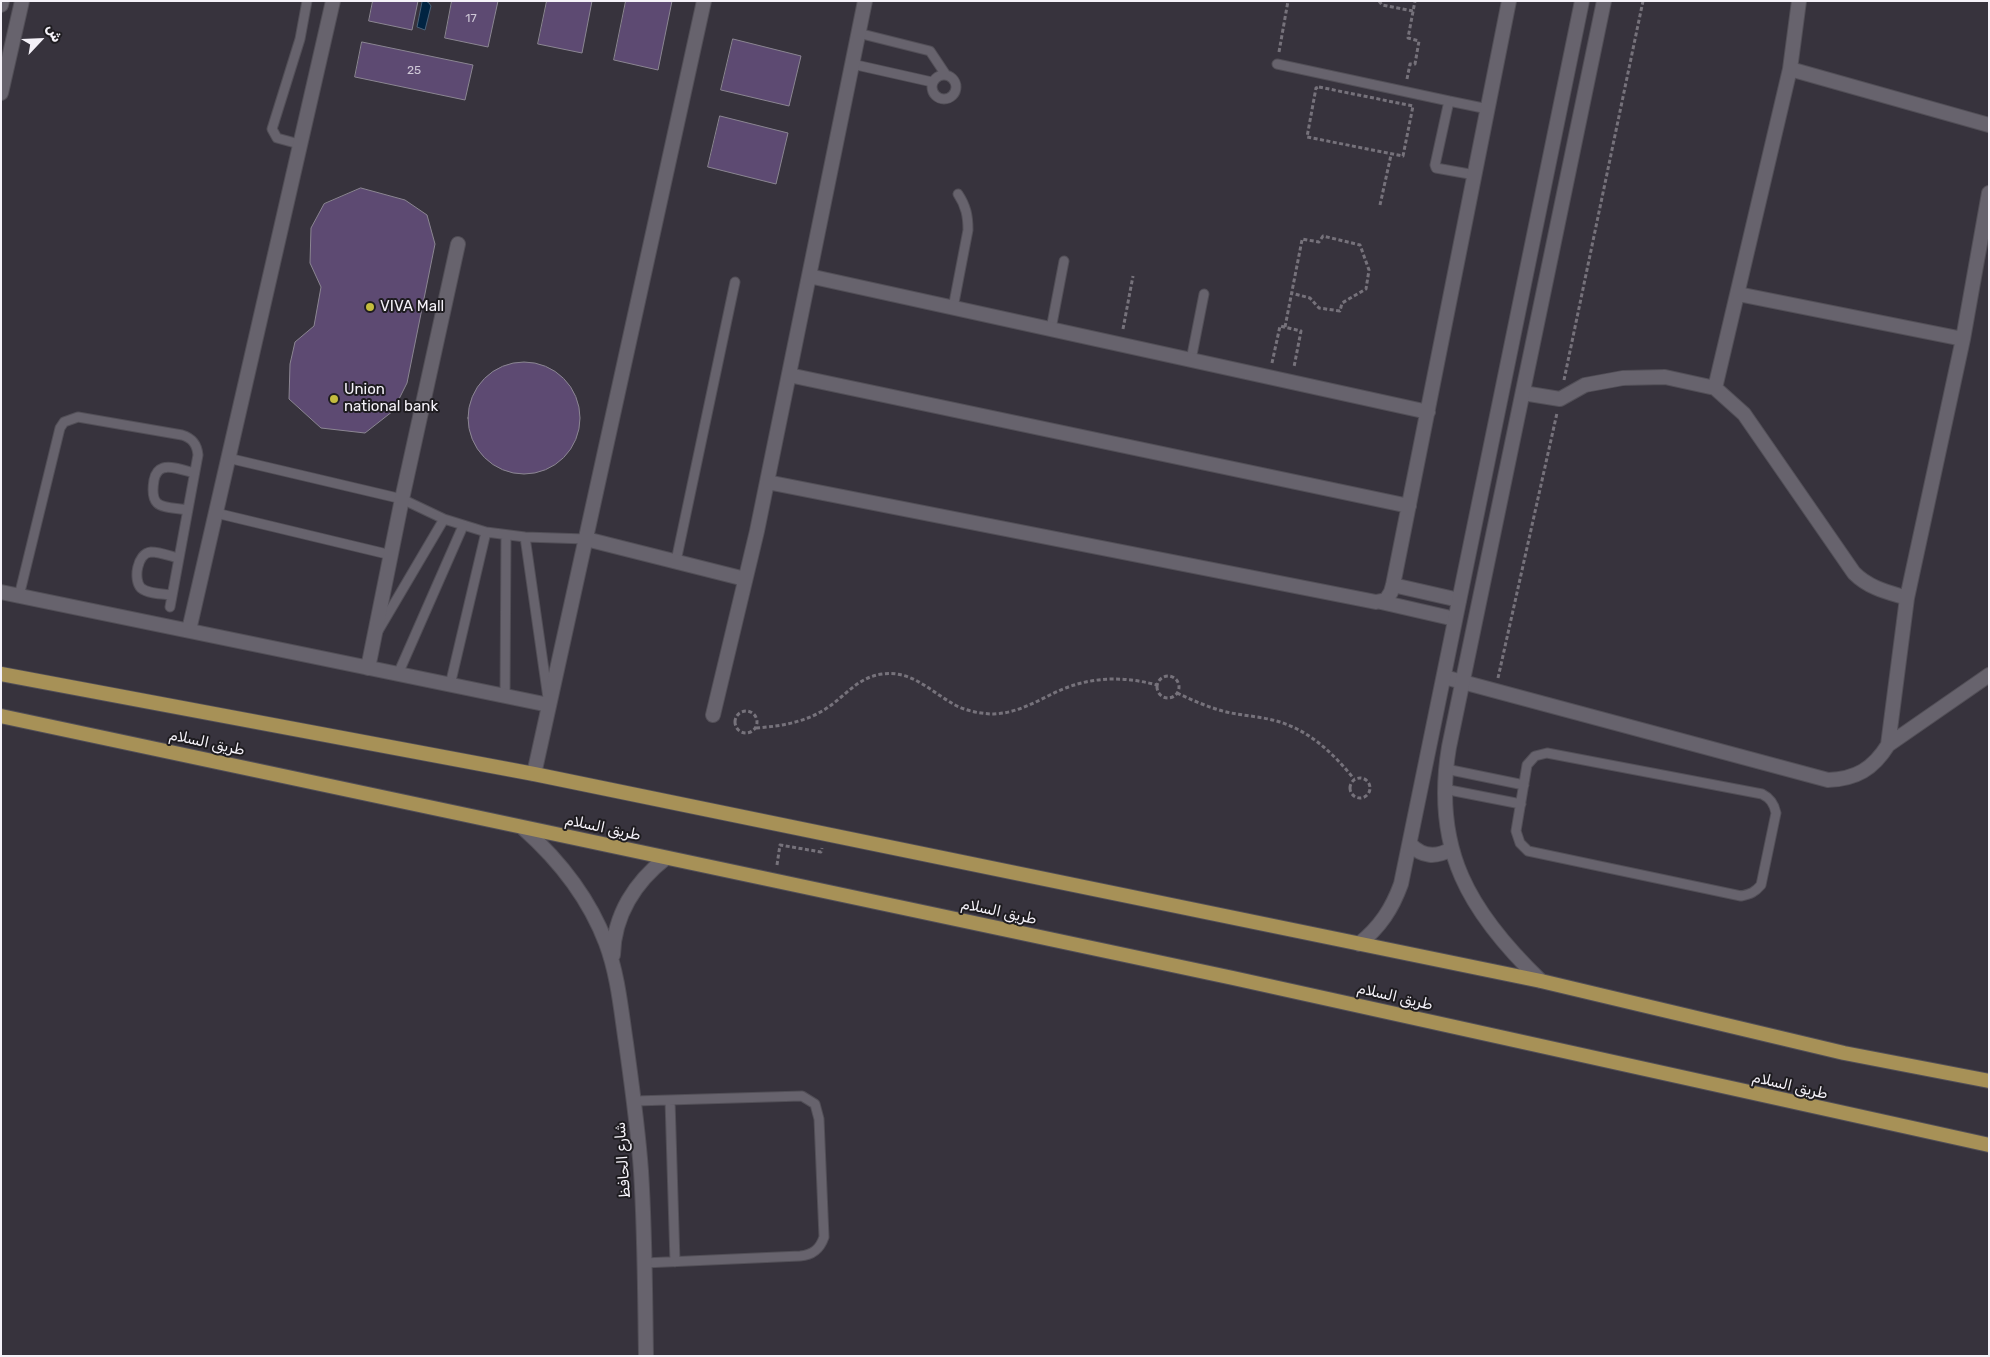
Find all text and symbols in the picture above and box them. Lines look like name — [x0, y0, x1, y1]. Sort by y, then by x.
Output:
house number: 17 — [465, 12, 477, 26]
north arrow — [15, 15, 65, 65]
text: ش — [43, 22, 66, 45]
house number: 25 — [407, 64, 421, 78]
place label: VIVA Mall — [380, 298, 444, 316]
marker: VIVA Mall — [364, 301, 376, 313]
place label: Union national bank — [344, 381, 438, 416]
marker: Union national bank — [328, 393, 340, 405]
street label: طريق السلام — [168, 726, 246, 760]
street label: طريق السلام — [564, 811, 642, 845]
street label: طريق السلام — [960, 895, 1038, 929]
street label: طريق السلام — [1356, 980, 1434, 1014]
street label: طريق السلام — [1751, 1069, 1829, 1103]
street label: شارع الحافظ — [611, 1121, 635, 1199]

